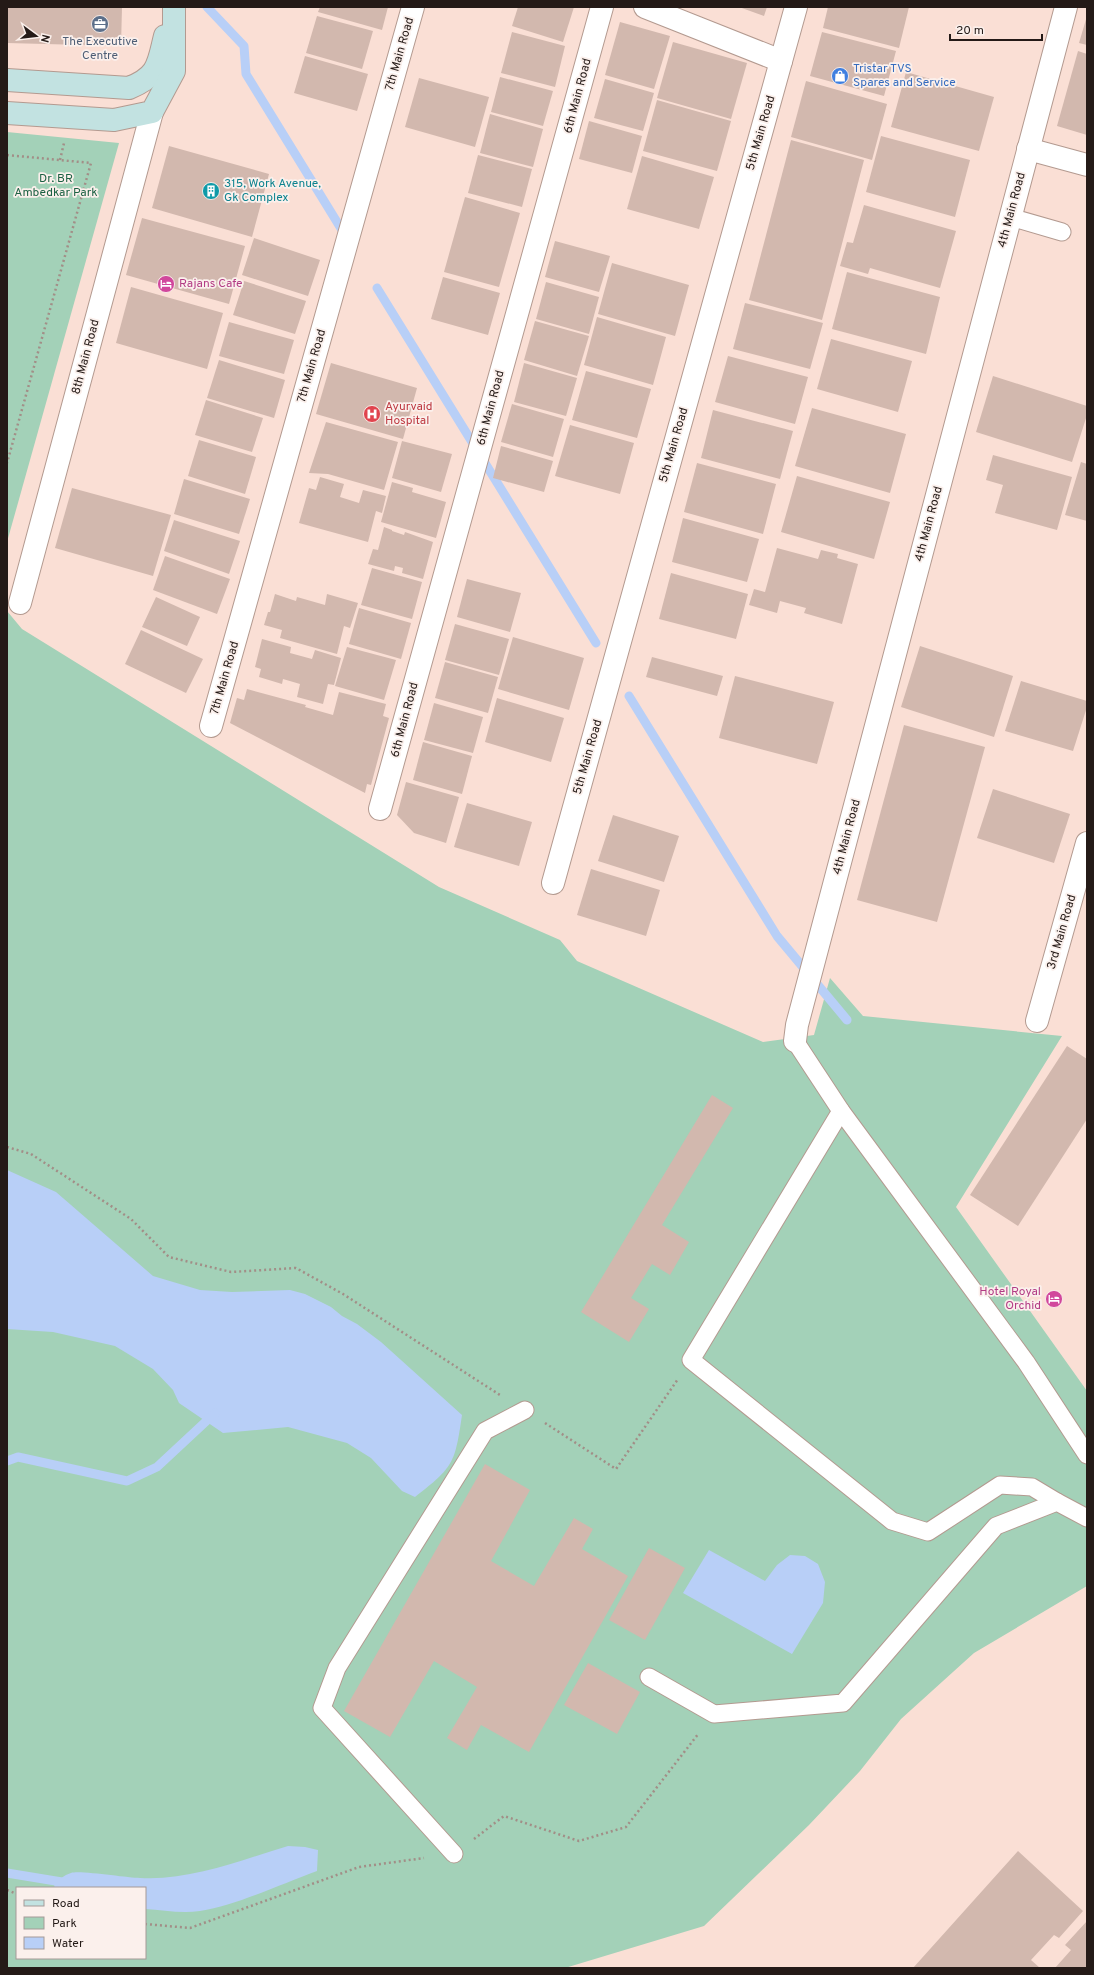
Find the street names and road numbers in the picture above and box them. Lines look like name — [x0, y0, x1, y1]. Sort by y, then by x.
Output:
street label: 7th Main Road — [382, 15, 418, 93]
street label: 6th Main Road — [560, 57, 596, 135]
street label: 5th Main Road — [743, 94, 779, 172]
street label: 4th Main Road — [994, 171, 1030, 249]
street label: 8th Main Road — [68, 318, 104, 396]
street label: 7th Main Road — [294, 327, 330, 405]
street label: 6th Main Road — [473, 369, 509, 447]
street label: 5th Main Road — [656, 406, 692, 484]
street label: 4th Main Road — [911, 485, 947, 563]
street label: 7th Main Road — [207, 639, 243, 717]
street label: 6th Main Road — [387, 681, 423, 759]
street label: 5th Main Road — [570, 718, 606, 796]
street label: 4th Main Road — [829, 798, 865, 876]
street label: 3rd Main Road — [1044, 893, 1080, 971]

